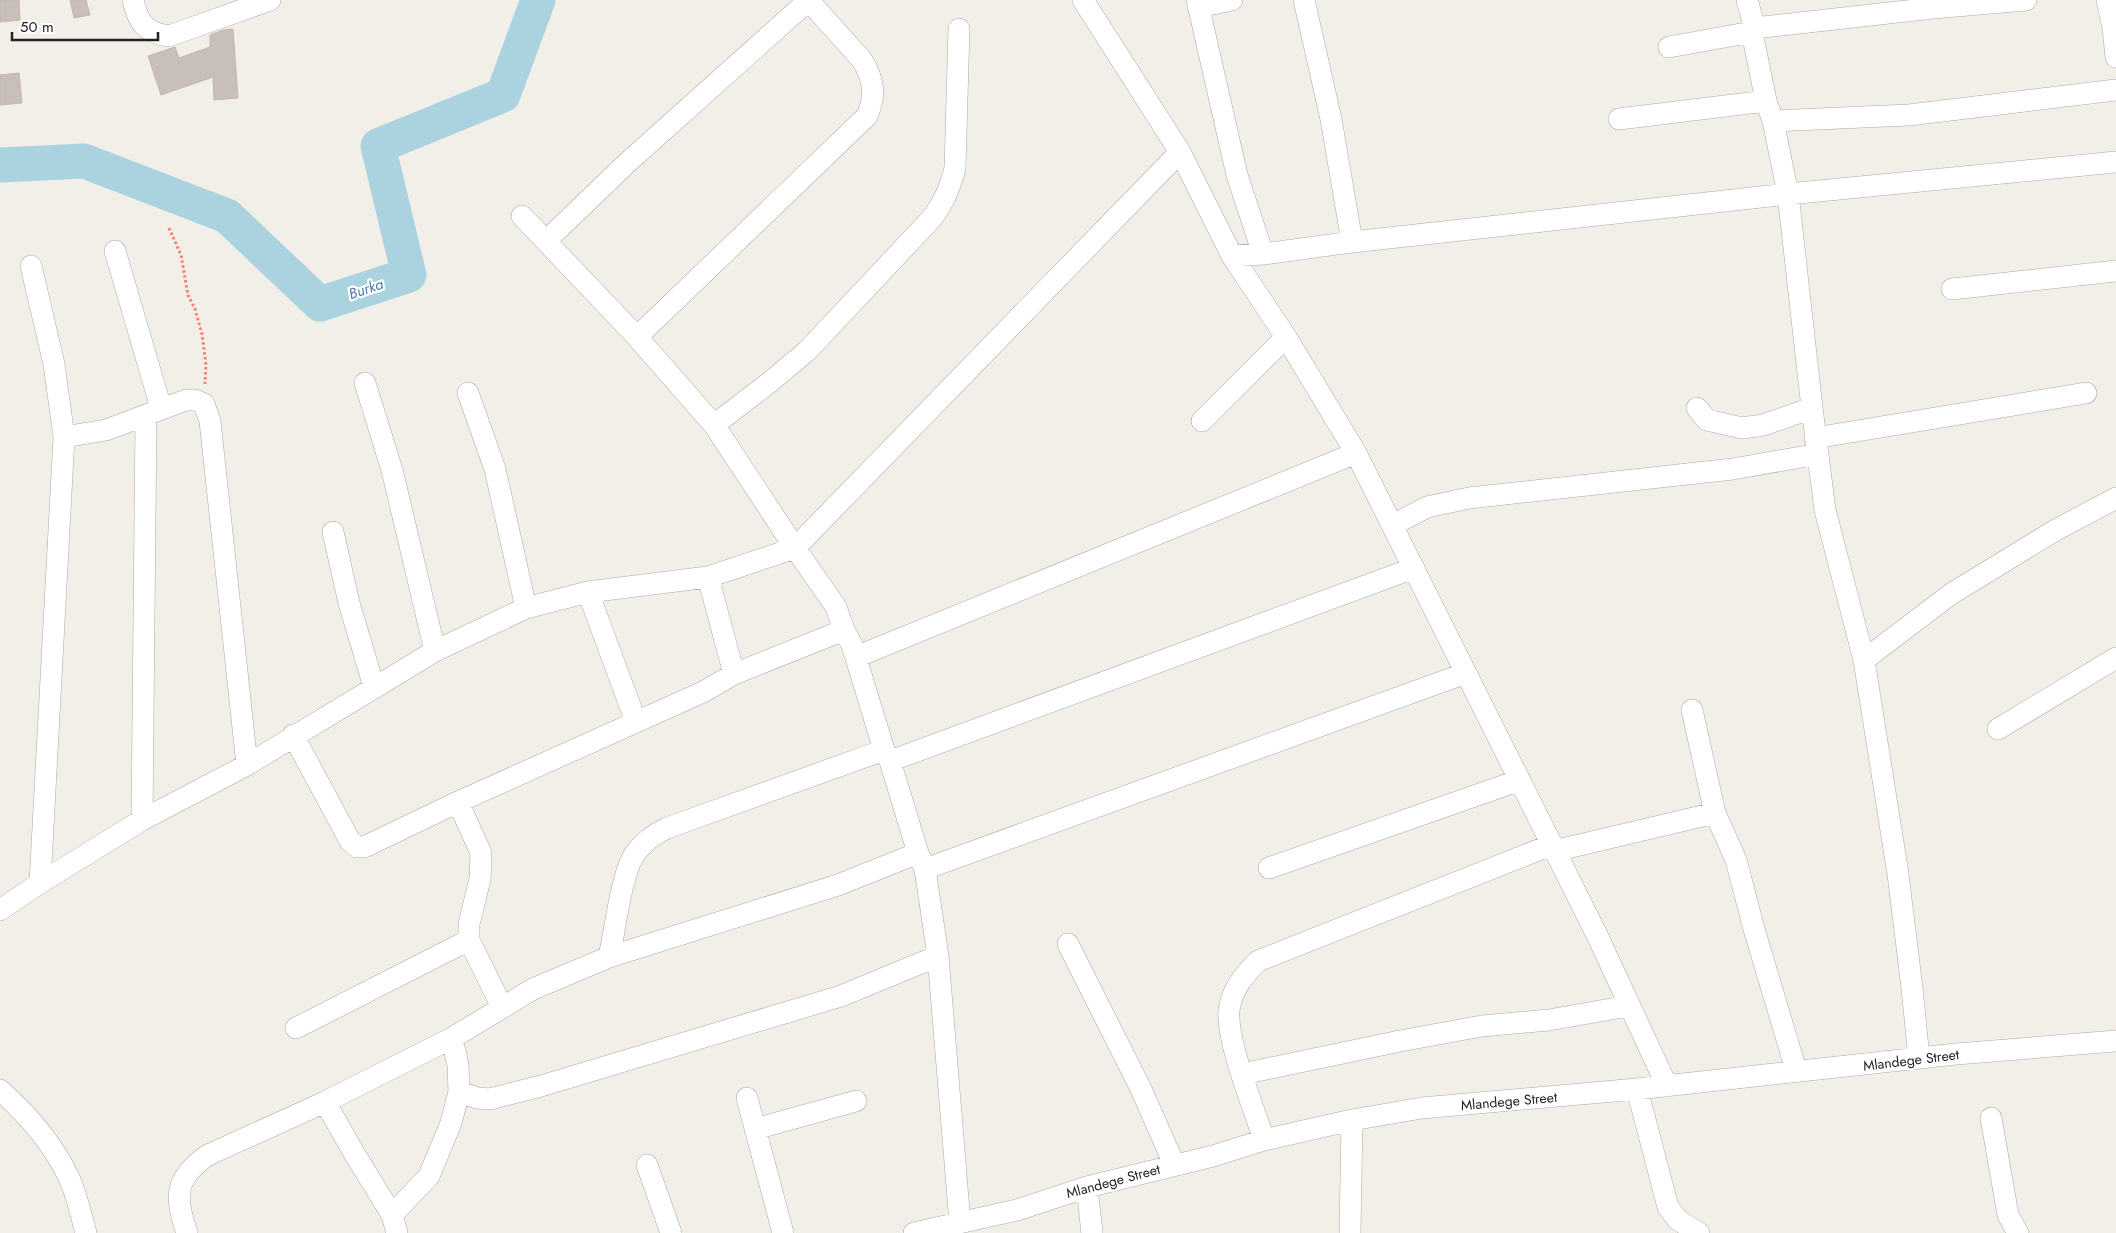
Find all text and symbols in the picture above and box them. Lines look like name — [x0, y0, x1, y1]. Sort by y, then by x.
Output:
scale bar — [12, 10, 159, 42]
text: 50 m — [20, 16, 54, 38]
water label: Burka — [346, 273, 387, 305]
street label: Mlandege Street — [1862, 1044, 1961, 1076]
street label: Mlandege Street — [1460, 1087, 1559, 1115]
street label: Mlandege Street — [1064, 1159, 1163, 1203]

